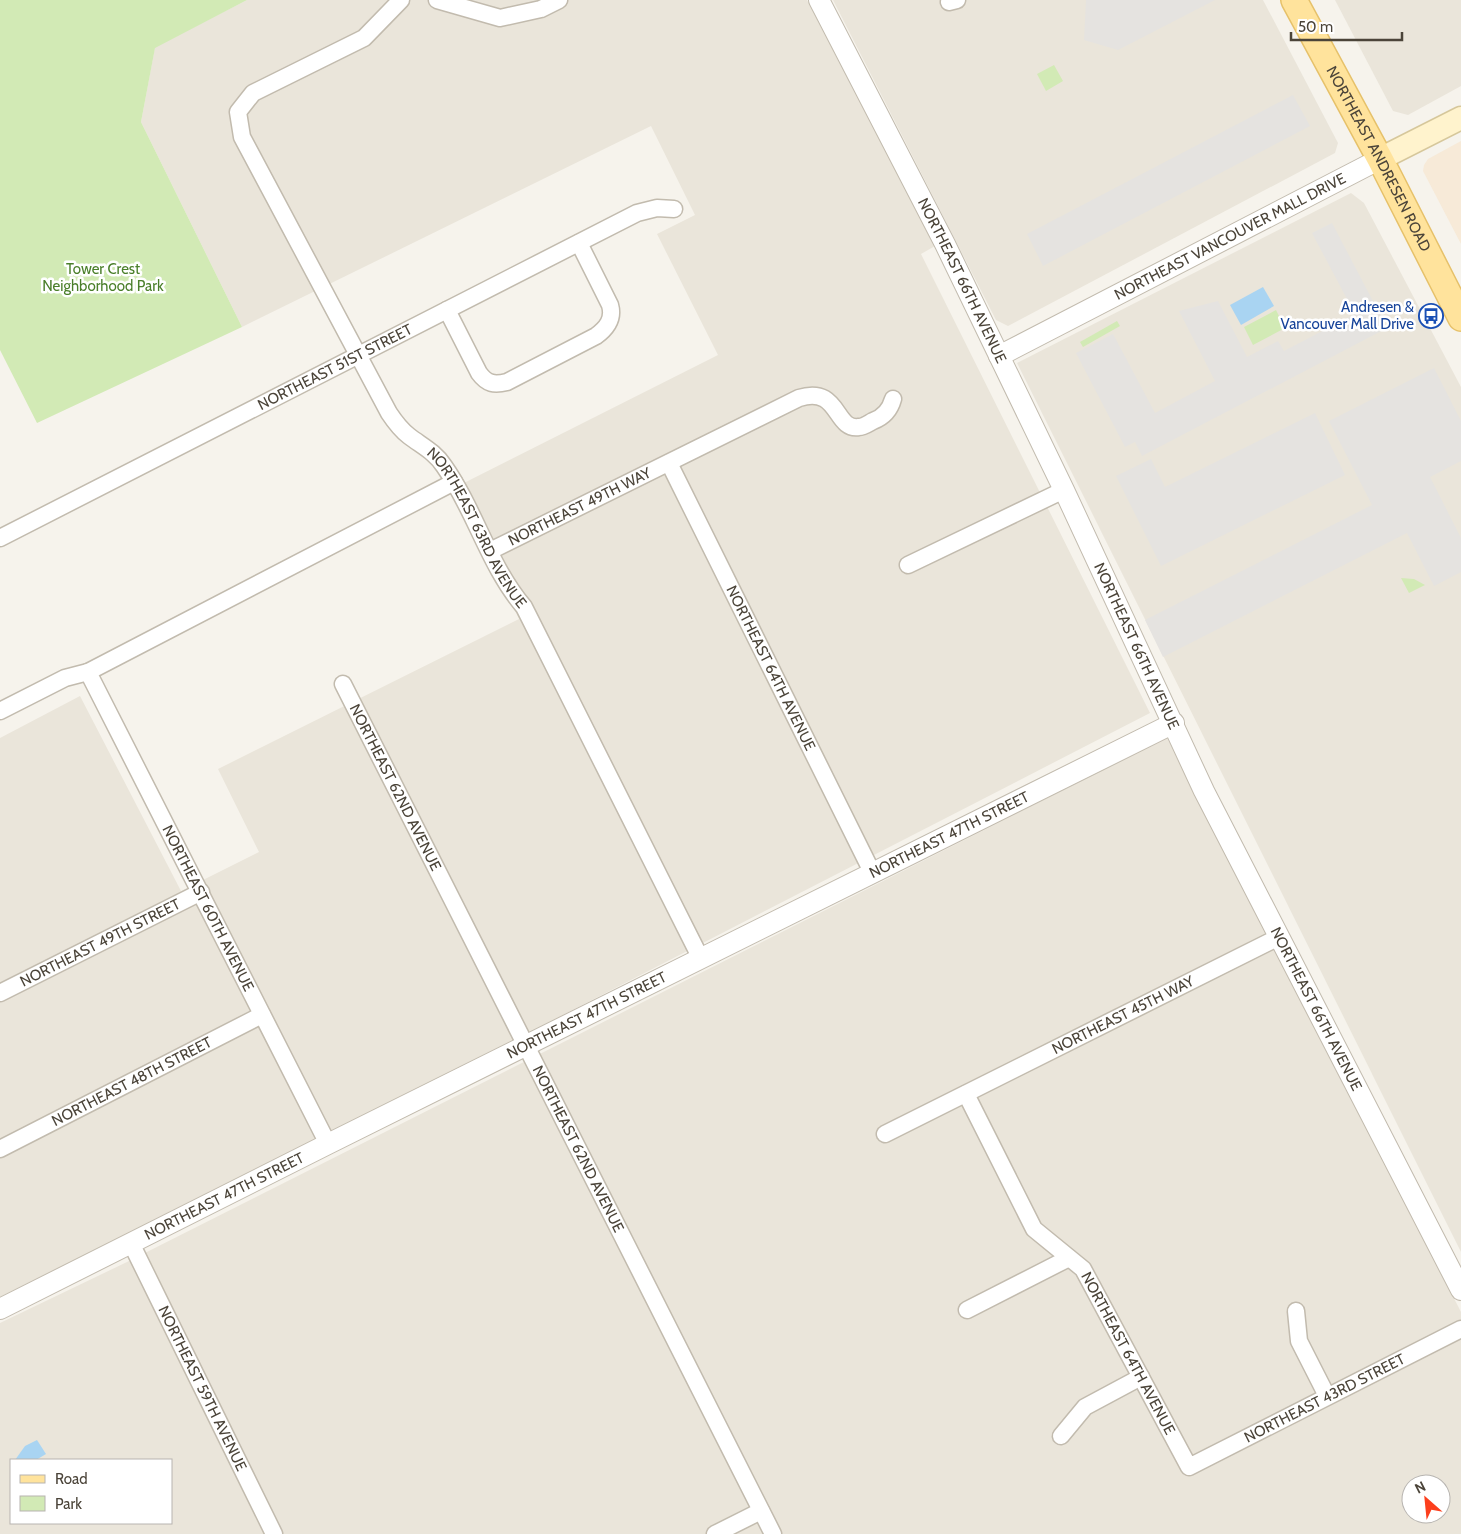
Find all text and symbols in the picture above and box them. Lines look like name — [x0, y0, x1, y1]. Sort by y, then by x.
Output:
scale bar — [1291, 10, 1402, 42]
text: 50 m — [1298, 18, 1333, 36]
street label: NORTHEAST ANDRESEN ROAD — [1322, 63, 1435, 255]
street label: NORTHEAST VANCOUVER MALL DRIVE — [1111, 169, 1349, 304]
street label: NORTHEAST 66TH AVENUE — [914, 195, 1010, 366]
park label: Tower Crest Neighborhood Park — [42, 260, 164, 295]
place label: Andresen & Vancouver Mall Drive — [1281, 298, 1414, 333]
bus stop icon: Andresen & Vancouver Mall Drive — [1418, 303, 1444, 329]
street label: NORTHEAST 51ST STREET — [255, 320, 415, 414]
street label: NORTHEAST 63RD AVENUE — [423, 443, 530, 612]
street label: NORTHEAST 49TH WAY — [505, 464, 654, 550]
street label: NORTHEAST 66TH AVENUE — [1090, 560, 1183, 732]
street label: NORTHEAST 64TH AVENUE — [722, 583, 819, 754]
street label: NORTHEAST 62ND AVENUE — [346, 701, 445, 874]
street label: NORTHEAST 47TH STREET — [866, 788, 1032, 882]
street label: NORTHEAST 60TH AVENUE — [158, 822, 258, 994]
street label: NORTHEAST 49TH STREET — [17, 895, 183, 990]
street label: NORTHEAST 66TH AVENUE — [1267, 924, 1366, 1094]
street label: NORTHEAST 47TH STREET — [504, 968, 669, 1063]
street label: NORTHEAST 45TH WAY — [1049, 972, 1197, 1058]
street label: NORTHEAST 48TH STREET — [49, 1033, 215, 1130]
street label: NORTHEAST 62ND AVENUE — [529, 1063, 628, 1235]
street label: NORTHEAST 47TH STREET — [141, 1149, 307, 1244]
street label: NORTHEAST 64TH AVENUE — [1077, 1269, 1179, 1438]
street label: NORTHEAST 59TH AVENUE — [154, 1303, 251, 1474]
street label: NORTHEAST 43RD STREET — [1241, 1350, 1408, 1446]
legend — [10, 1459, 172, 1524]
text: Road — [55, 1470, 88, 1488]
north arrow — [1401, 1474, 1451, 1524]
text: N — [1412, 1477, 1429, 1498]
text: Park — [55, 1495, 82, 1513]

